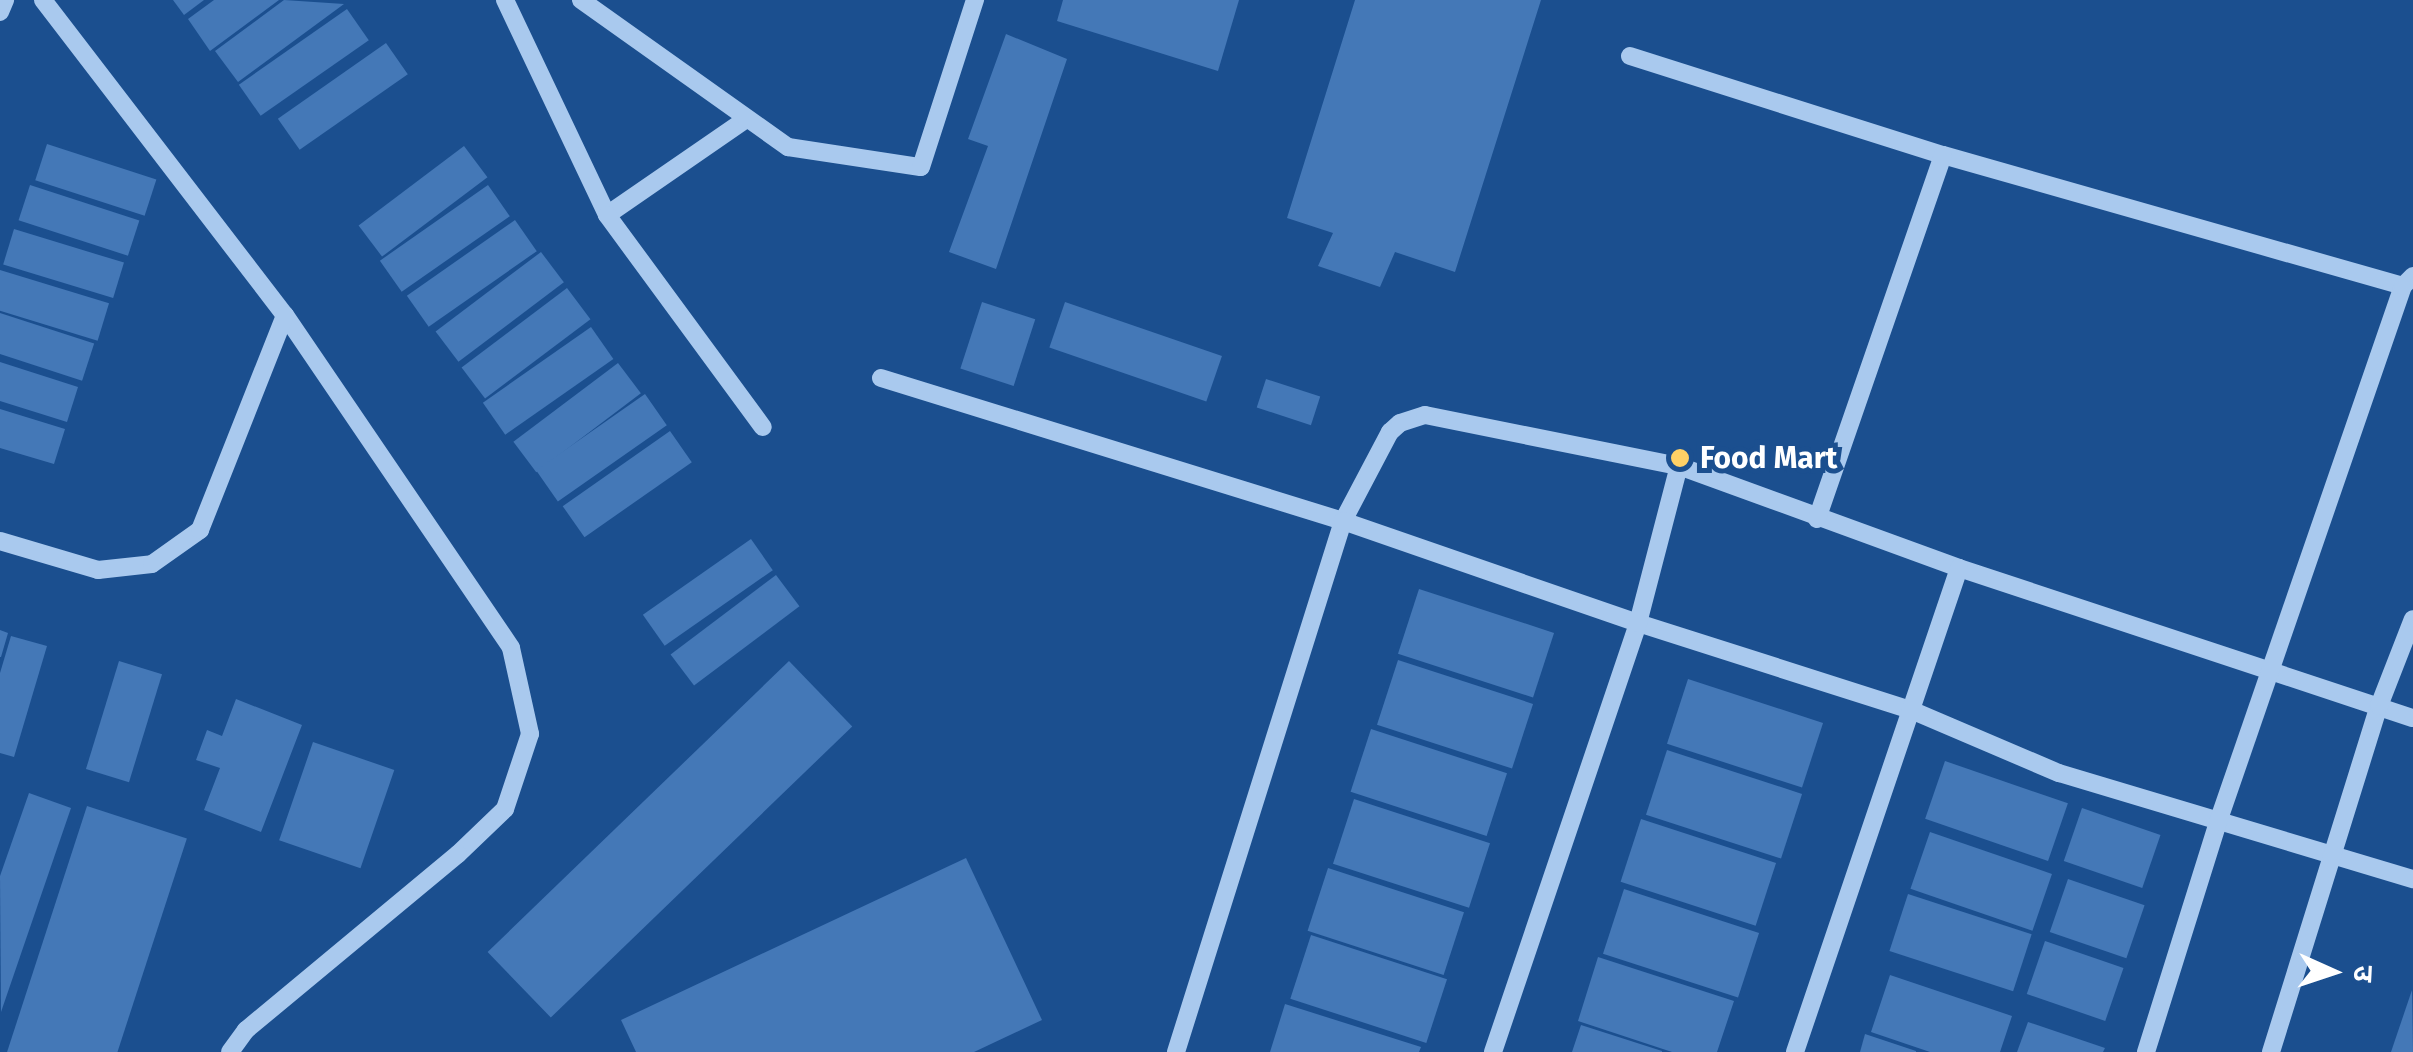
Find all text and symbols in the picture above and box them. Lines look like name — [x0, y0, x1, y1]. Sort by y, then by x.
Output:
place label: Food Mart — [1700, 440, 1837, 476]
marker: Food Mart — [1669, 447, 1691, 469]
north arrow — [2283, 922, 2383, 1022]
text: उ — [2347, 965, 2380, 983]

